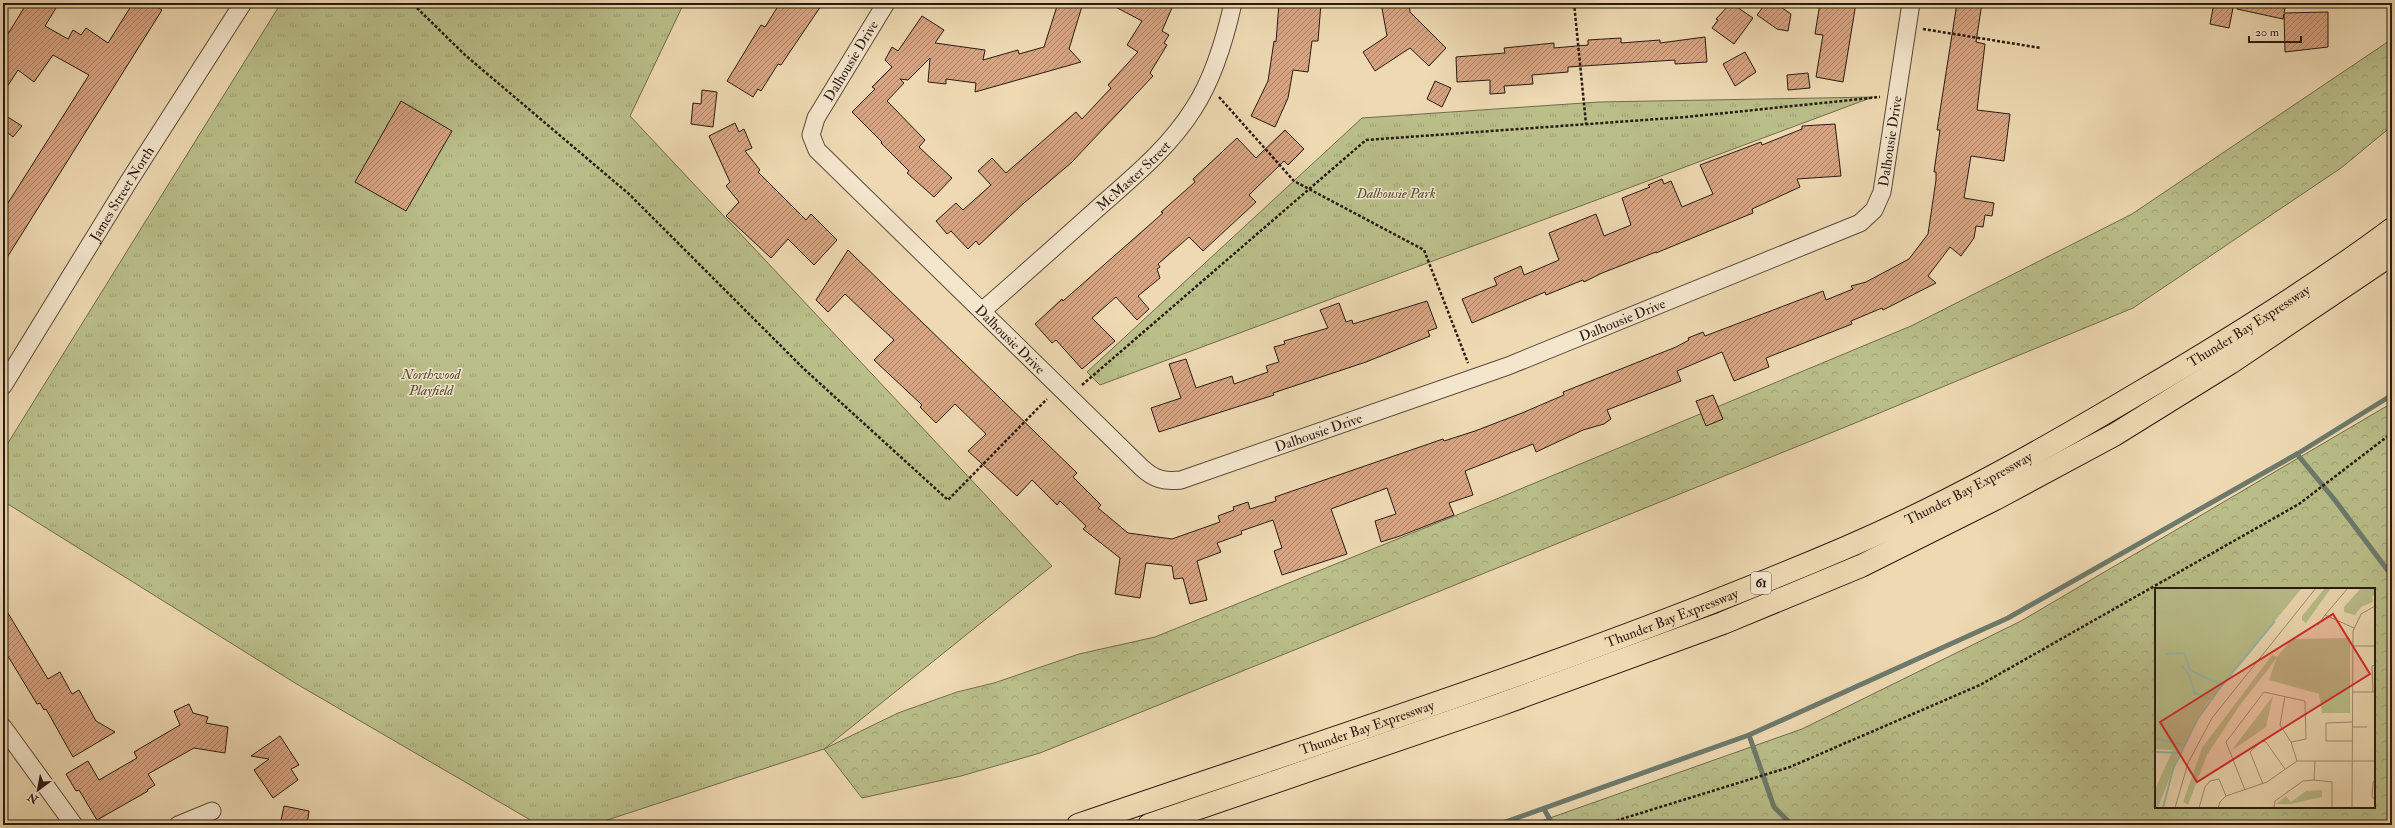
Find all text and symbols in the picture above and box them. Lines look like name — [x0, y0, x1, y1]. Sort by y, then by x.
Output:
street label: Dalhousie Drive — [820, 17, 882, 105]
scale bar — [2249, 18, 2301, 44]
text: 20 m — [2255, 25, 2280, 40]
street label: Dalhousie Drive — [1874, 95, 1905, 188]
street label: McMaster Street — [1093, 137, 1174, 214]
street label: James Street North — [85, 143, 158, 245]
park label: Dalhousie Park — [1356, 185, 1436, 202]
street label: Thunder Bay Expressway — [2184, 280, 2314, 370]
street label: Dalhousie Drive — [1576, 295, 1668, 345]
street label: Dalhousie Drive — [972, 301, 1049, 377]
park label: Northwood Playfield — [401, 366, 462, 399]
street label: Dalhousie Drive — [1272, 409, 1364, 455]
street label: Thunder Bay Expressway — [1902, 447, 2036, 528]
road number: 61 — [1751, 572, 1771, 594]
street label: Thunder Bay Expressway — [1603, 584, 1742, 651]
inset map — [2155, 588, 2375, 808]
street label: Thunder Bay Expressway — [1297, 696, 1438, 758]
north arrow — [18, 770, 58, 810]
text: N — [24, 789, 41, 807]

